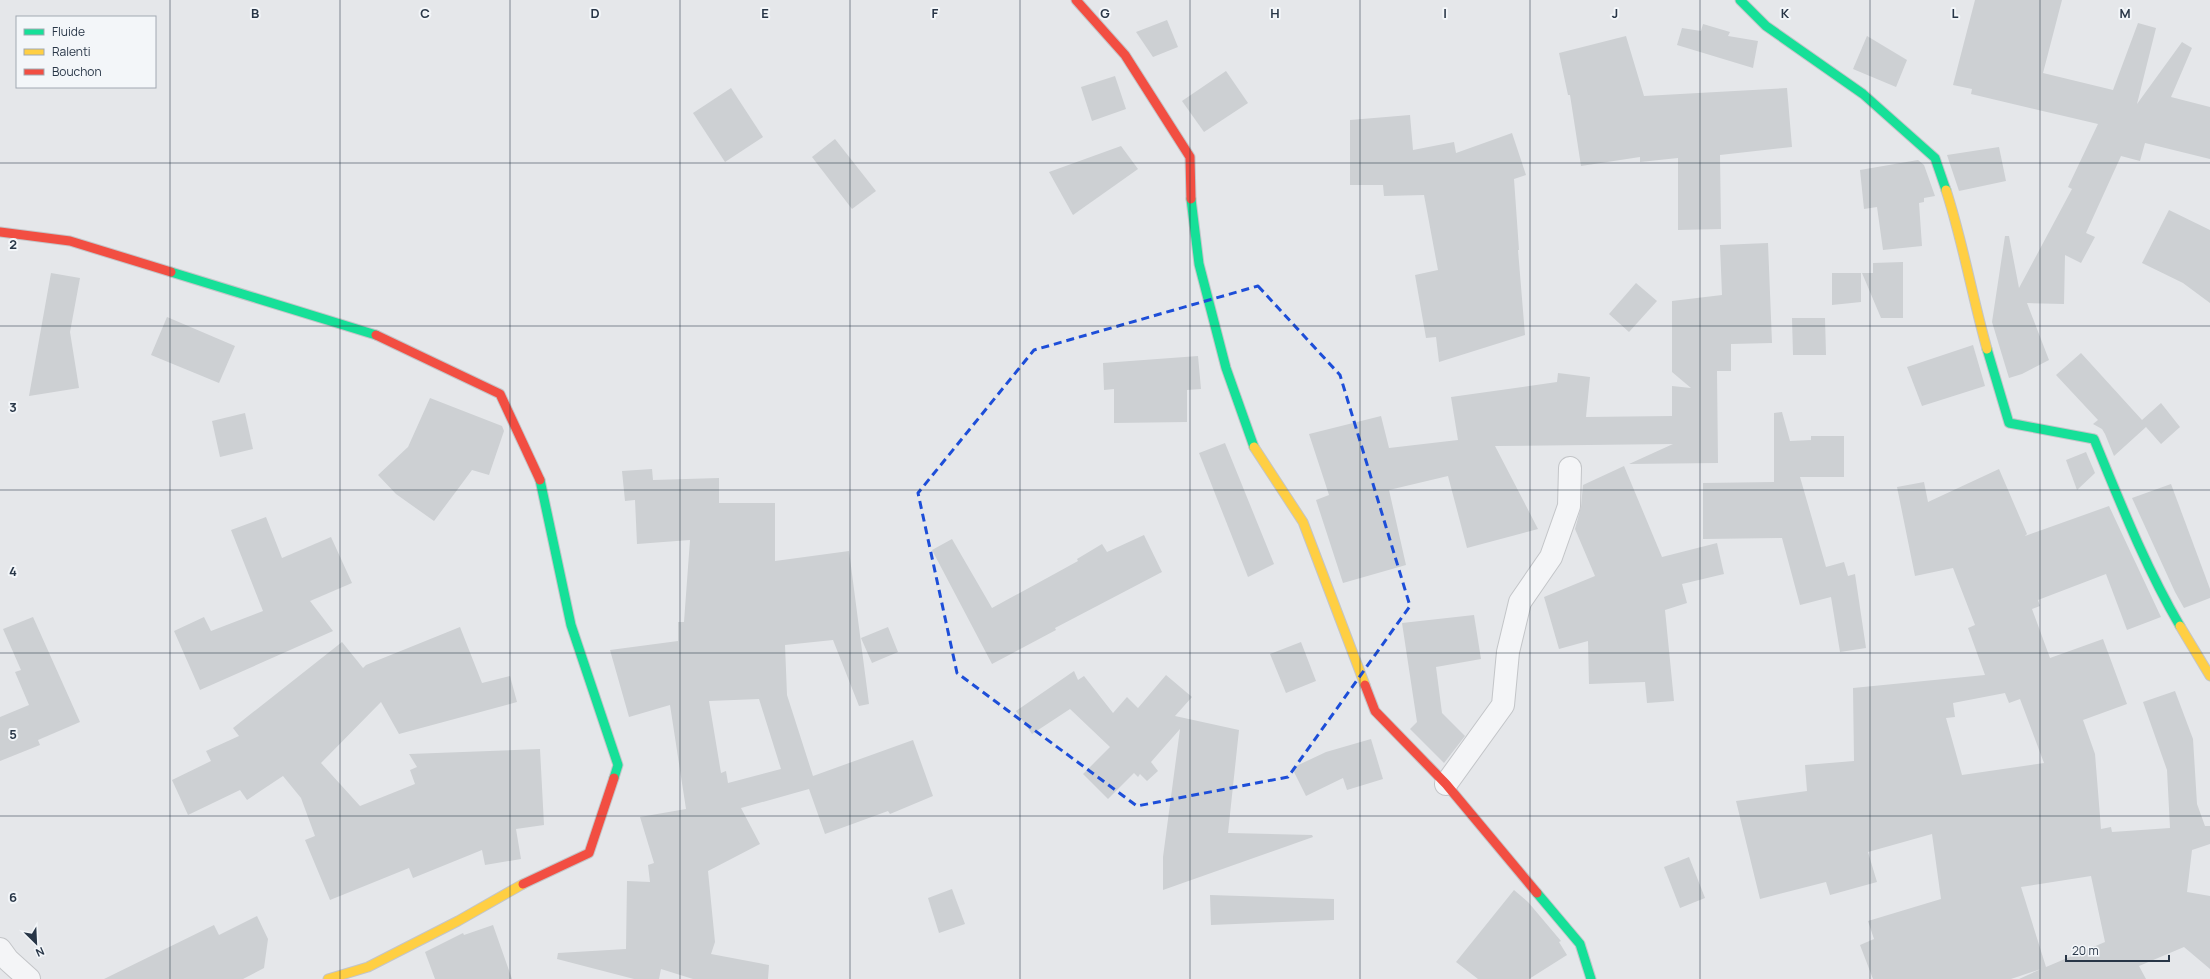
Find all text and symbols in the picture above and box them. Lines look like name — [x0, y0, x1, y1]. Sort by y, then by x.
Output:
text: B — [251, 4, 259, 22]
text: C — [420, 4, 430, 22]
text: D — [590, 4, 600, 22]
text: E — [761, 4, 769, 22]
text: F — [932, 4, 939, 22]
text: G — [1100, 4, 1110, 22]
text: H — [1270, 4, 1280, 22]
text: I — [1443, 4, 1447, 22]
text: J — [1612, 4, 1618, 22]
text: K — [1781, 4, 1790, 22]
text: L — [1952, 4, 1959, 22]
text: M — [2119, 4, 2131, 22]
legend — [16, 16, 156, 88]
text: Fluide — [52, 23, 85, 40]
text: Ralenti — [52, 43, 91, 60]
text: Bouchon — [52, 63, 102, 80]
text: 2 — [9, 235, 17, 253]
text: 3 — [9, 398, 17, 416]
text: 4 — [9, 562, 17, 580]
text: 5 — [9, 725, 17, 743]
text: 6 — [9, 888, 17, 906]
north arrow — [16, 923, 56, 963]
scale bar — [2066, 937, 2169, 963]
text: 20 m — [2072, 942, 2099, 959]
text: N — [34, 944, 47, 961]

